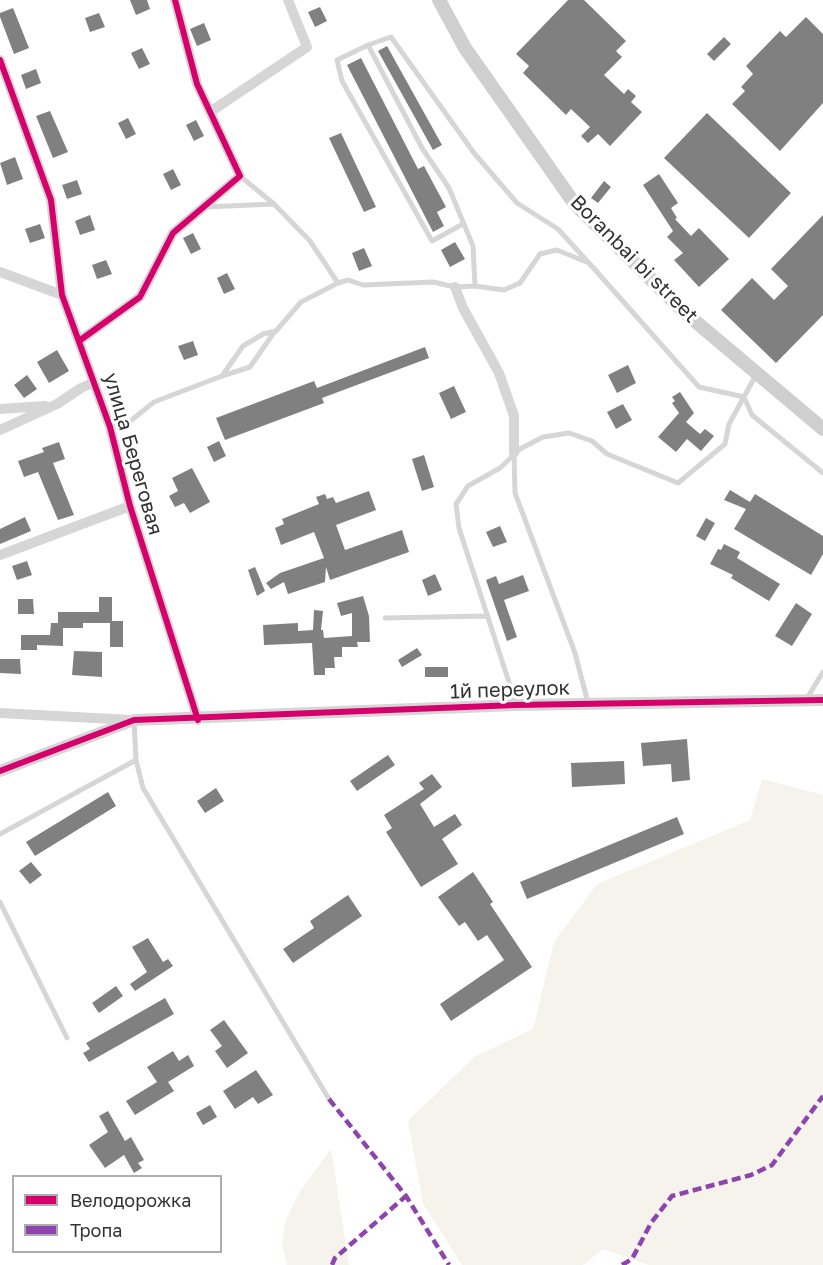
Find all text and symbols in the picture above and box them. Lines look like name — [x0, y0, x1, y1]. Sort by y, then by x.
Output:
street label: Boranbai bi street — [565, 190, 703, 328]
street label: улица Береговая — [98, 370, 168, 538]
street label: 1й переулок — [450, 676, 570, 704]
legend — [12, 1175, 222, 1253]
text: Велодорожка — [70, 1189, 191, 1211]
text: Тропа — [70, 1219, 122, 1241]

